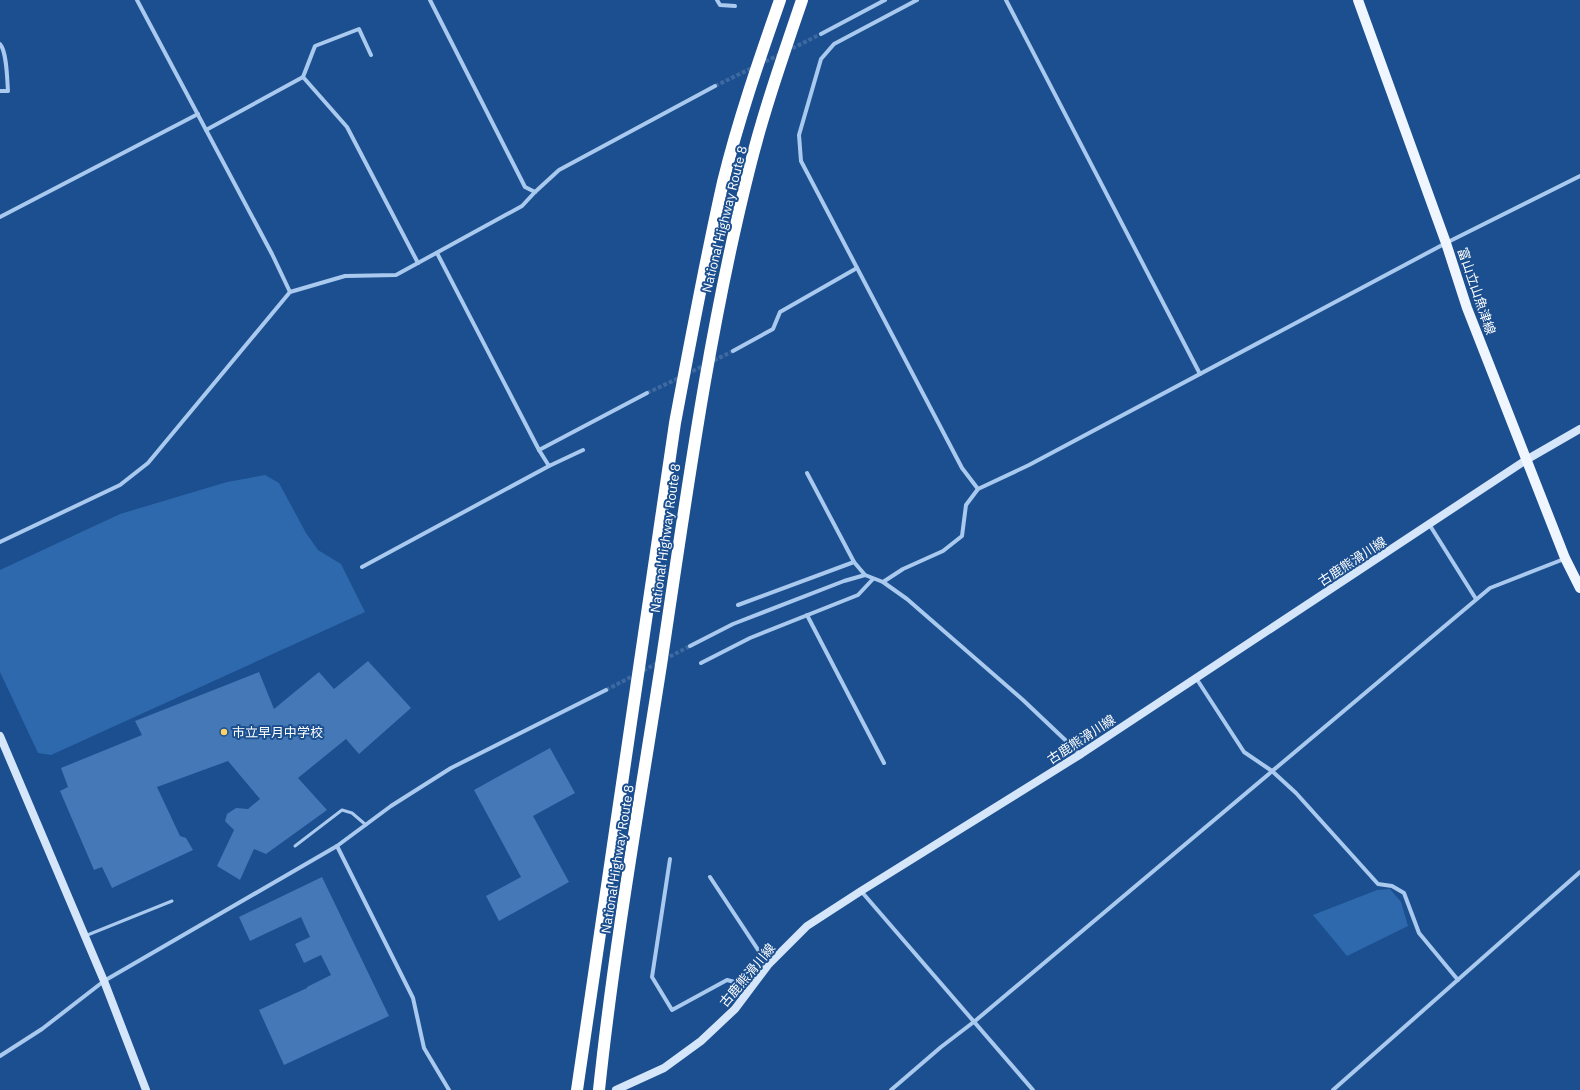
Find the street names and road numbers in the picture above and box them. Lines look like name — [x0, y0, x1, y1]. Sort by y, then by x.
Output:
street label: National Highway Route 8 — [698, 144, 751, 294]
street label: 富山立山魚津線 — [1454, 245, 1499, 337]
street label: National Highway Route 8 — [647, 462, 684, 614]
street label: 古鹿熊滑川線 — [1315, 533, 1390, 590]
street label: 古鹿熊滑川線 — [1044, 711, 1119, 768]
street label: National Highway Route 8 — [597, 783, 638, 935]
street label: 古鹿熊滑川線 — [716, 940, 779, 1011]

